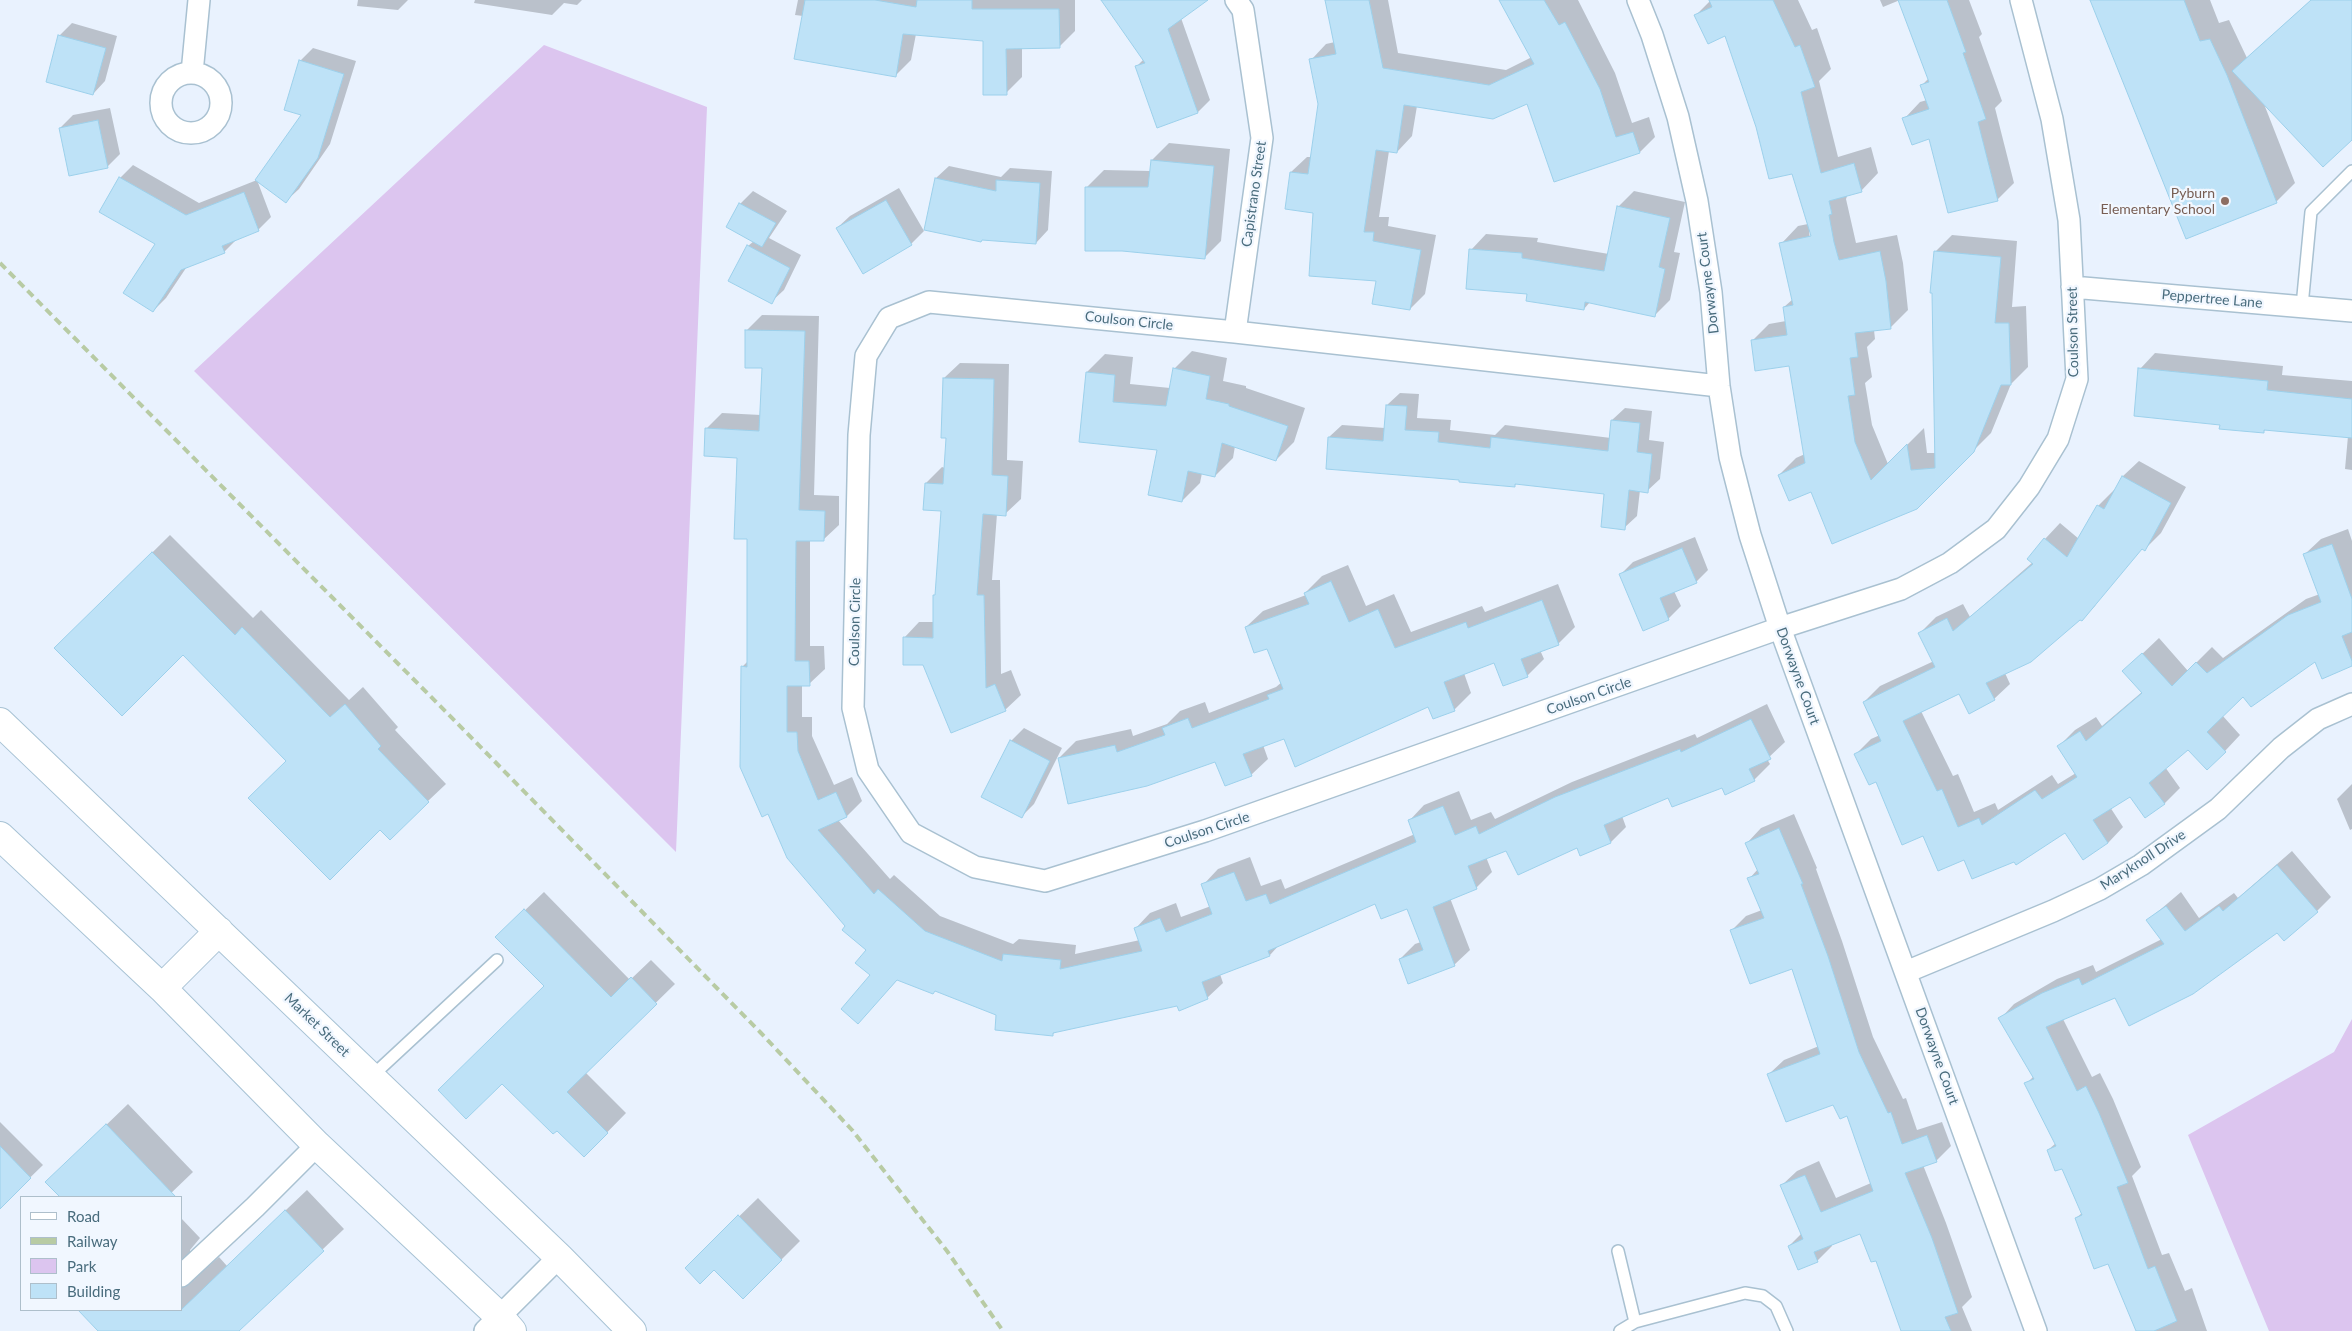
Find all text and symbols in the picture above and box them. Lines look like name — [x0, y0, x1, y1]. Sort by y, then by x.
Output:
street label: Capistrano Street — [1238, 140, 1270, 248]
place label: Pyburn Elementary School — [2101, 185, 2215, 218]
marker: Pyburn Elementary School — [2219, 195, 2231, 207]
street label: Dorwayne Court — [1693, 231, 1723, 335]
street label: Peppertree Lane — [2161, 286, 2263, 312]
street label: Coulson Street — [2064, 287, 2082, 377]
street label: Coulson Circle — [1084, 308, 1174, 334]
street label: Coulson Circle — [846, 578, 864, 666]
street label: Dorwayne Court — [1773, 625, 1823, 727]
street label: Coulson Circle — [1544, 674, 1634, 718]
street label: Coulson Circle — [1162, 808, 1252, 852]
street label: Maryknoll Drive — [2097, 826, 2189, 894]
street label: Market Street — [281, 990, 353, 1060]
street label: Dorwayne Court — [1912, 1005, 1962, 1107]
legend — [20, 1196, 182, 1311]
text: Road — [67, 1207, 100, 1225]
text: Railway — [67, 1232, 118, 1250]
text: Park — [67, 1257, 96, 1275]
text: Building — [67, 1282, 120, 1300]

